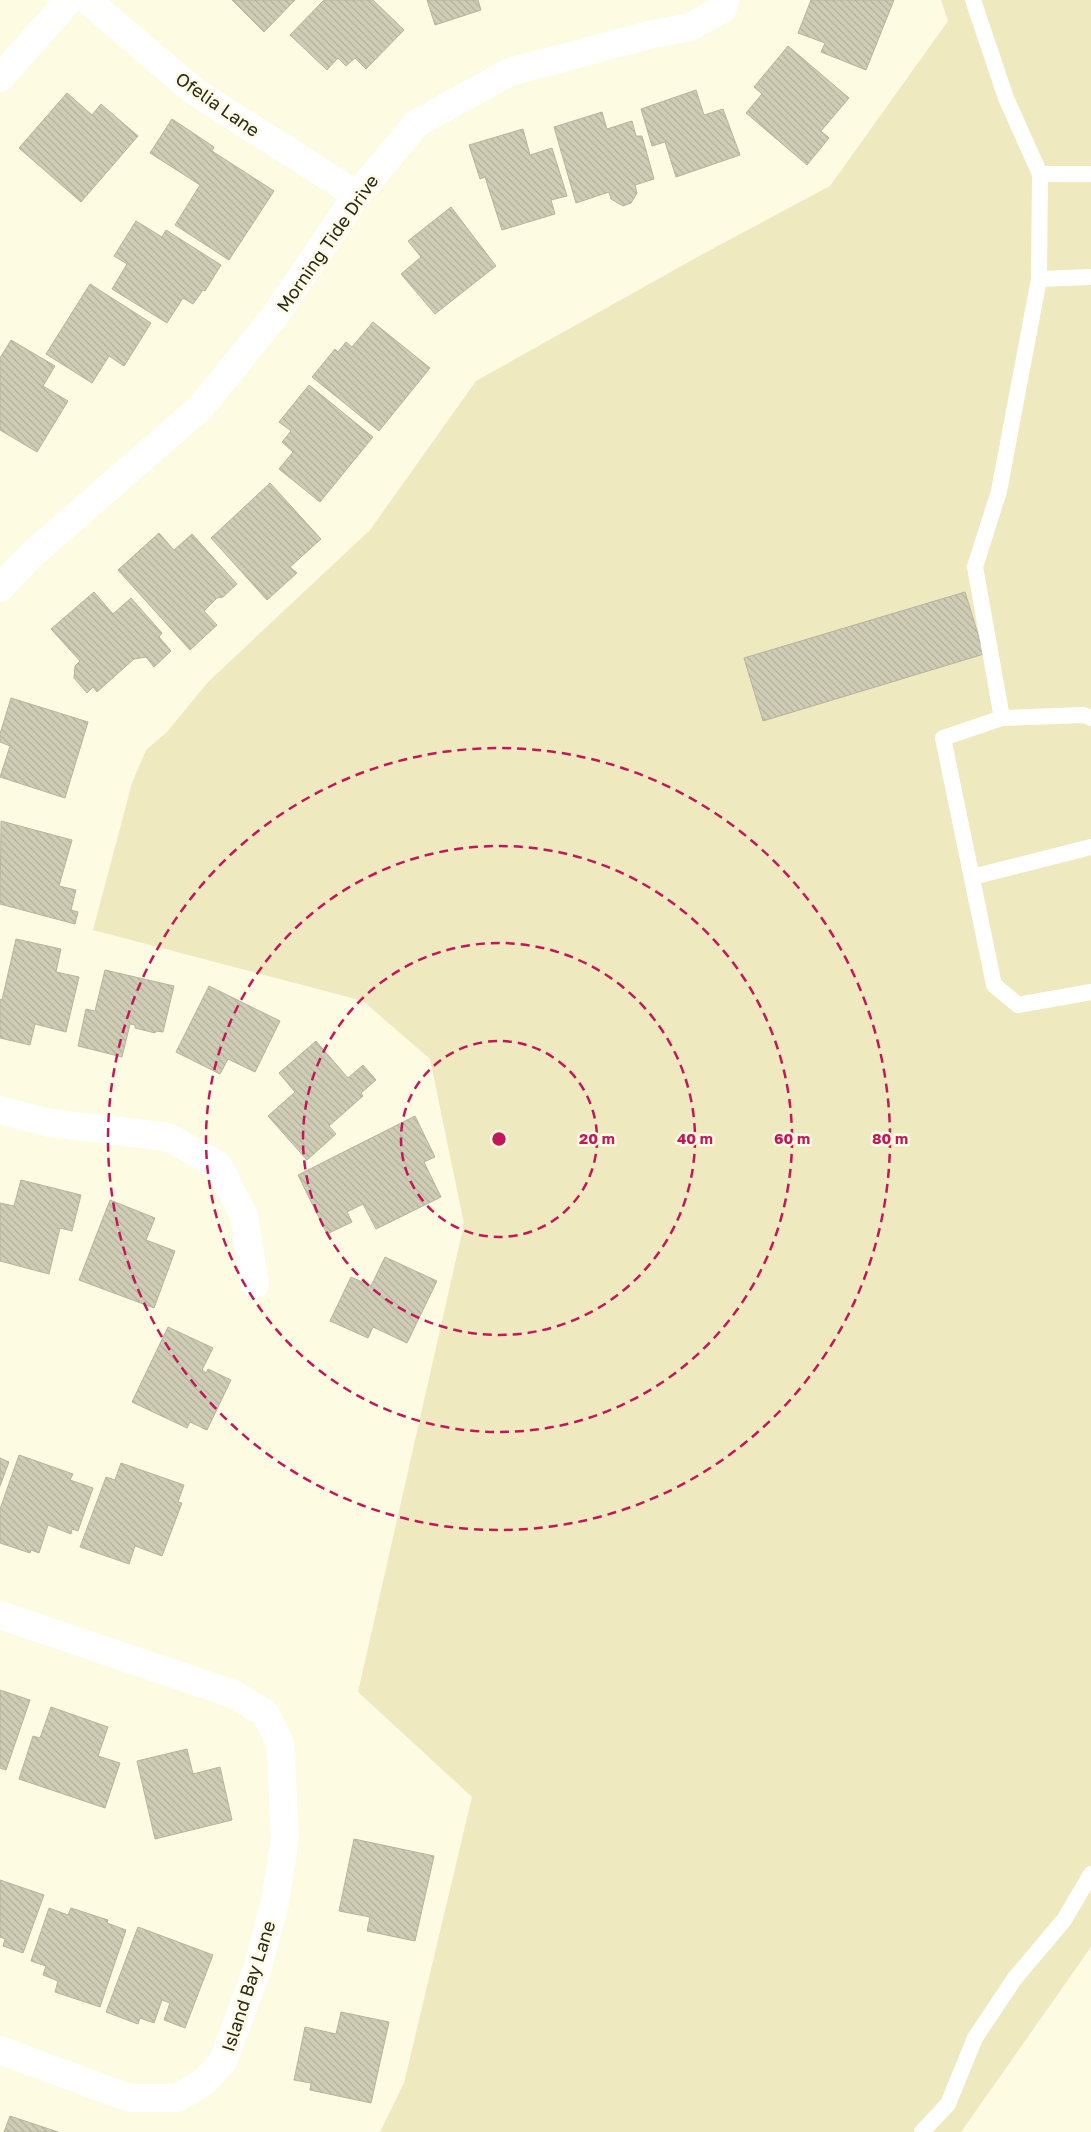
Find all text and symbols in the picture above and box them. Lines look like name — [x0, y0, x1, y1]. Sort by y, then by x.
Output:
street label: Ofelia Lane — [172, 67, 264, 141]
street label: Morning Tide Drive — [271, 170, 383, 316]
text: 20 m — [579, 1129, 615, 1147]
text: 40 m — [677, 1129, 713, 1147]
text: 60 m — [774, 1129, 810, 1147]
text: 80 m — [872, 1129, 908, 1147]
centre of rings — [490, 1130, 508, 1148]
street label: Island Bay Lane — [216, 1918, 280, 2054]

